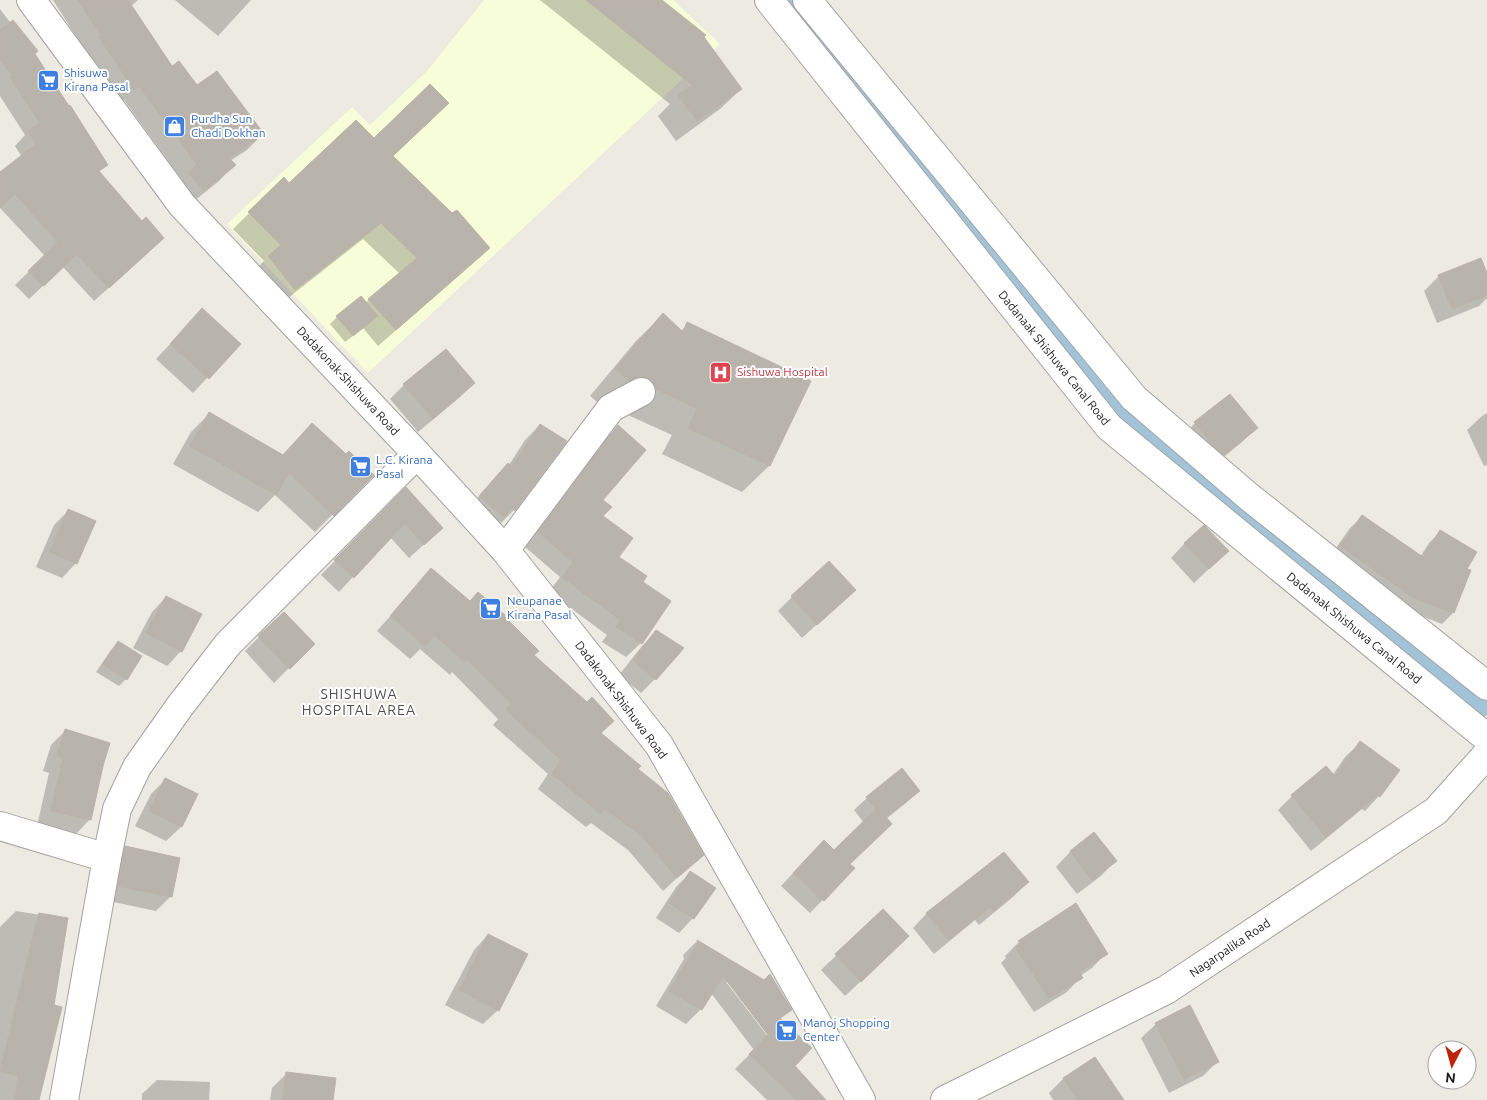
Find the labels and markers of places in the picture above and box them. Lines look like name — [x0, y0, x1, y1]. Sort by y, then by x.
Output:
place label: Shisuwa Kirana Pasal — [64, 66, 129, 93]
supermarket icon: Shisuwa Kirana Pasal — [36, 68, 60, 92]
place label: Purdha Sun Chadi Dokhan — [191, 112, 266, 139]
shop icon: Purdha Sun Chadi Dokhan — [163, 114, 187, 138]
hospital icon: Sishuwa Hospital — [709, 360, 733, 384]
place label: Sishuwa Hospital — [737, 365, 828, 378]
place label: L.C. Kirana Pasal — [376, 453, 433, 480]
supermarket icon: L.C. Kirana Pasal — [348, 455, 372, 479]
place label: Neupanae Kirana Pasal — [507, 594, 572, 621]
supermarket icon: Neupanae Kirana Pasal — [479, 596, 503, 620]
place label: Manoj Shopping Center — [803, 1016, 890, 1043]
supermarket icon: Manoj Shopping Center — [775, 1018, 799, 1042]

